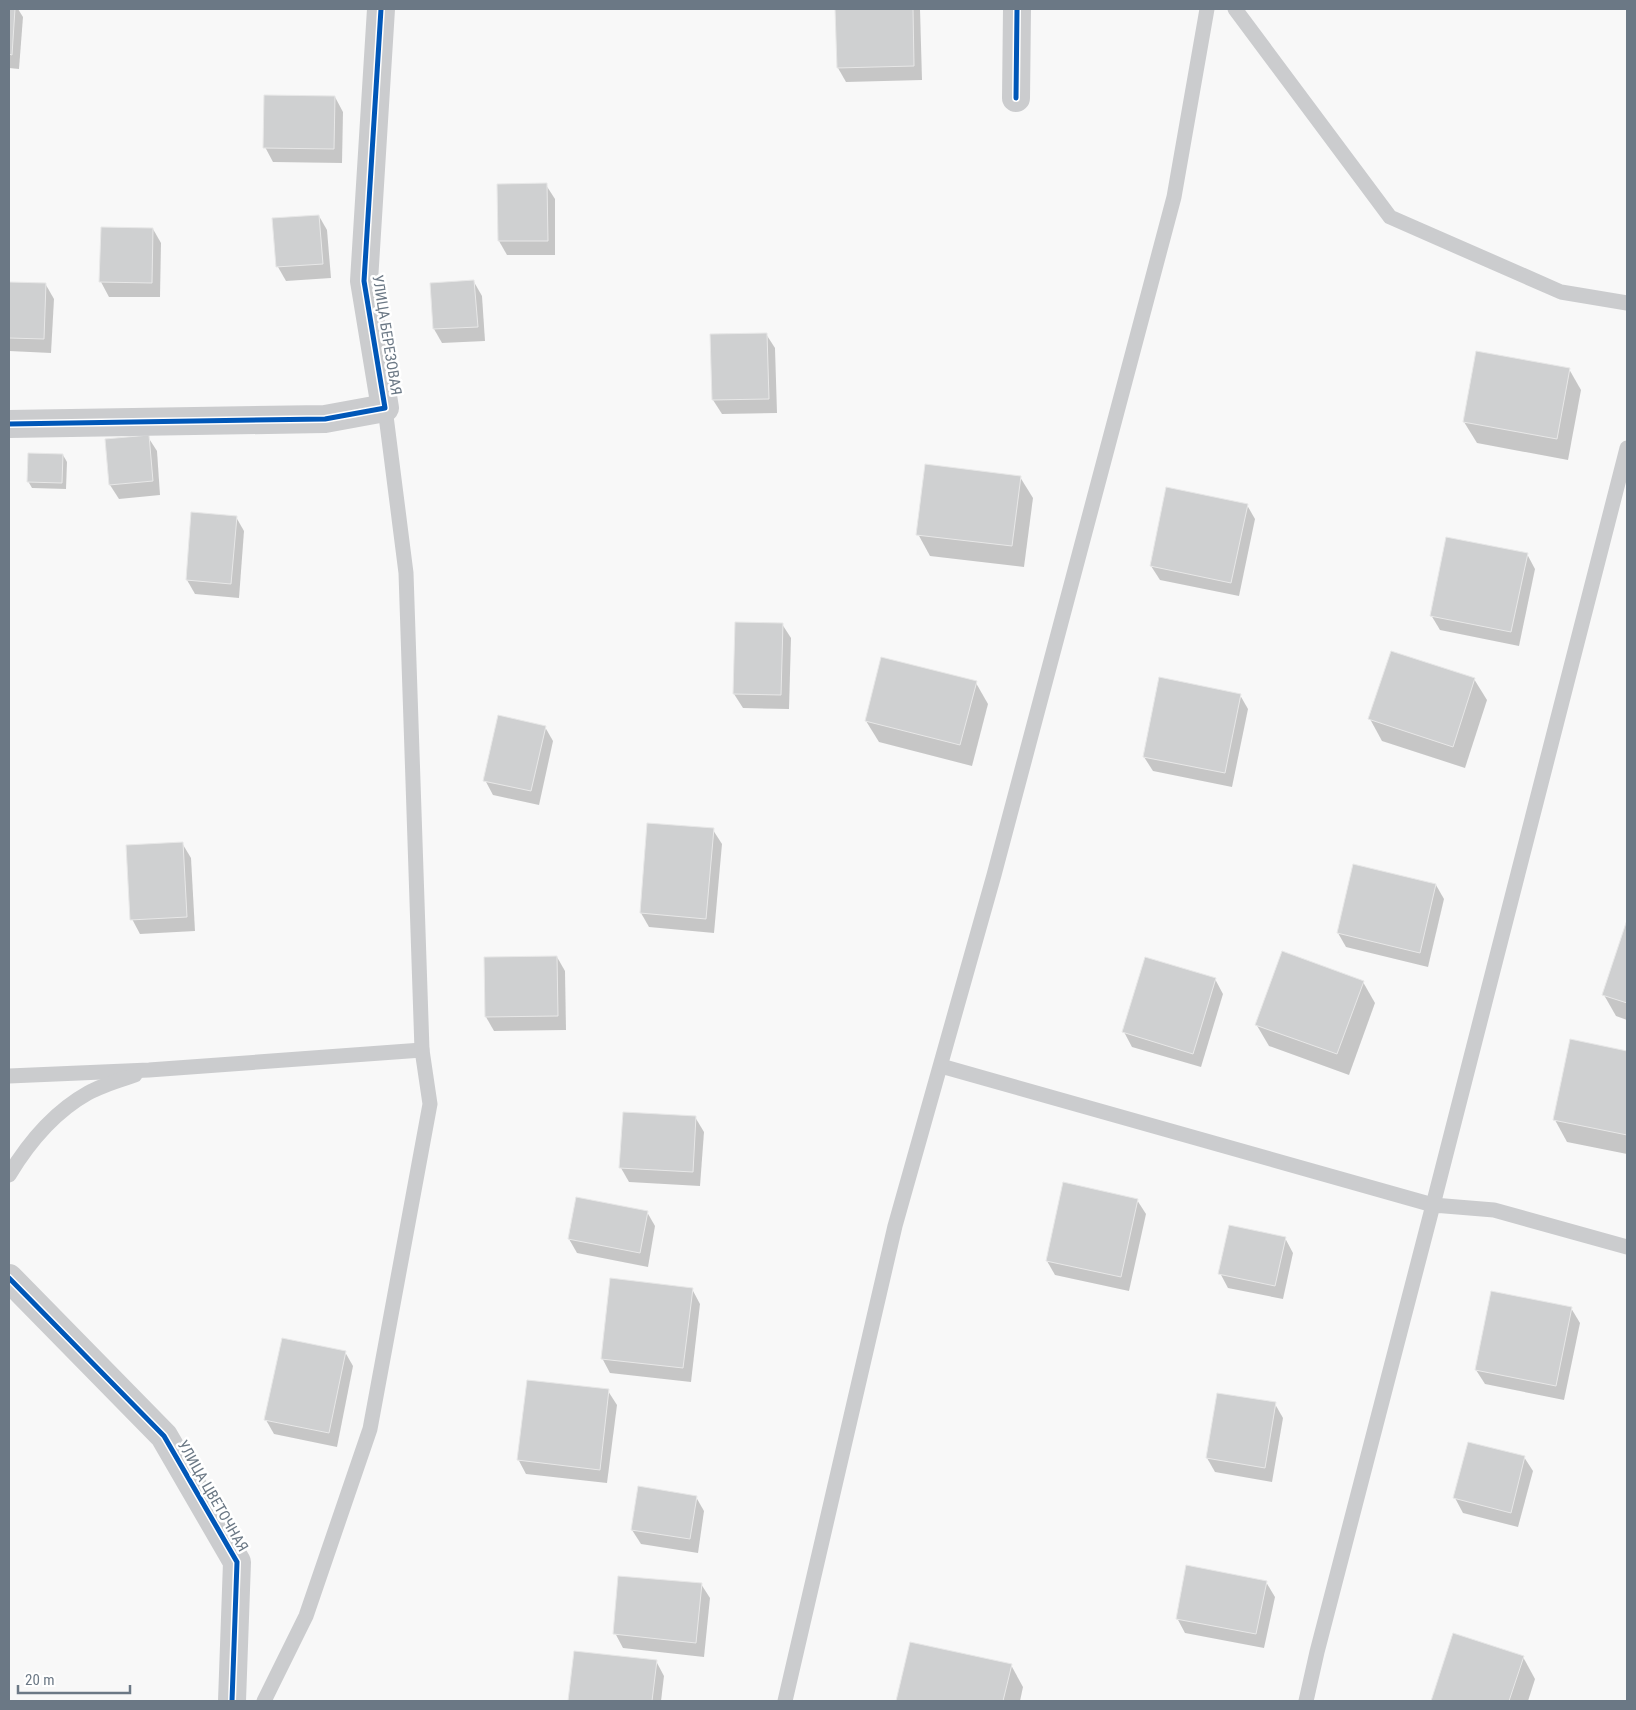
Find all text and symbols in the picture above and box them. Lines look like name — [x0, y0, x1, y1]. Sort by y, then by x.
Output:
street label: УЛИЦА БЕРЕЗОВАЯ — [369, 273, 405, 397]
street label: УЛИЦА ЦВЕТОЧНАЯ — [174, 1437, 252, 1555]
scale bar — [18, 1662, 130, 1694]
text: 20 m — [25, 1671, 55, 1689]

